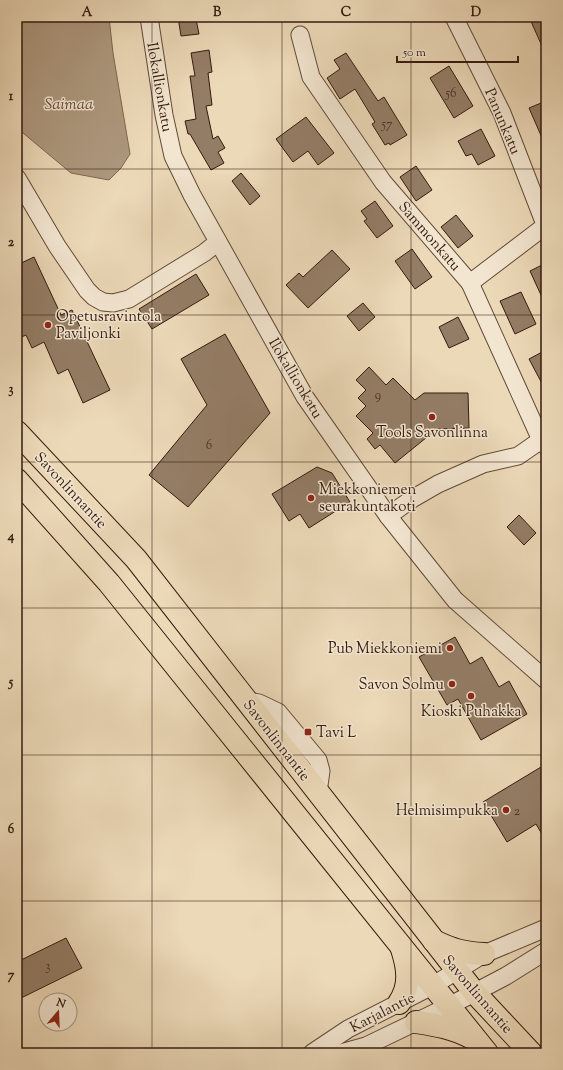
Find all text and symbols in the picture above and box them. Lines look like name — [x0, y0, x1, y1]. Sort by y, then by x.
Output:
text: A — [82, 4, 93, 22]
text: B — [213, 4, 222, 22]
text: C — [341, 4, 351, 22]
text: D — [471, 4, 481, 22]
scale bar — [397, 38, 518, 64]
street label: Ilokallionkatu — [140, 41, 177, 134]
text: 50 m — [402, 44, 426, 62]
house number: 56 — [445, 85, 456, 103]
street label: Panunkatu — [478, 85, 525, 158]
text: 1 — [9, 88, 14, 106]
water label: Saimaa — [45, 94, 93, 117]
house number: 57 — [381, 116, 393, 134]
street label: Sammonkatu — [393, 198, 465, 277]
text: 2 — [8, 234, 15, 252]
place label: Opetusravintola Paviljonki — [56, 307, 161, 345]
marker: Opetusravintola Paviljonki — [43, 320, 53, 330]
street label: Ilokallionkatu — [262, 335, 327, 423]
text: 3 — [8, 381, 14, 399]
house number: 9 — [375, 387, 381, 405]
marker: Tools Savonlinna — [427, 412, 437, 422]
place label: Tools Savonlinna — [376, 423, 488, 444]
house number: 6 — [206, 437, 212, 455]
street label: Savonlinnantie — [29, 448, 111, 534]
place label: Miekkoniemen seurakuntakoti — [319, 480, 416, 518]
marker: Miekkoniemen seurakuntakoti — [306, 493, 316, 503]
text: 4 — [7, 528, 15, 546]
place label: Pub Miekkoniemi — [328, 639, 442, 660]
marker: Pub Miekkoniemi — [445, 643, 455, 653]
text: 5 — [8, 674, 14, 692]
place label: Savon Solmu — [359, 675, 444, 696]
marker: Savon Solmu — [447, 679, 457, 689]
marker: Kioski Puhakka — [466, 691, 476, 701]
street label: Savonlinnantie — [237, 696, 314, 786]
place label: Kioski Puhakka — [421, 702, 521, 723]
place label: Tavi L — [316, 723, 356, 744]
marker: Tavi L — [303, 727, 313, 737]
place label: Helmisimpukka — [396, 801, 498, 822]
house number: 2 — [514, 803, 520, 821]
marker: Helmisimpukka — [501, 805, 511, 815]
text: 6 — [8, 821, 15, 839]
street label: Savonlinnantie — [437, 951, 517, 1039]
house number: 3 — [45, 958, 51, 976]
text: 7 — [8, 967, 15, 985]
street label: Karjalantie — [347, 988, 419, 1039]
north arrow — [38, 992, 78, 1032]
text: N — [53, 994, 68, 1013]

